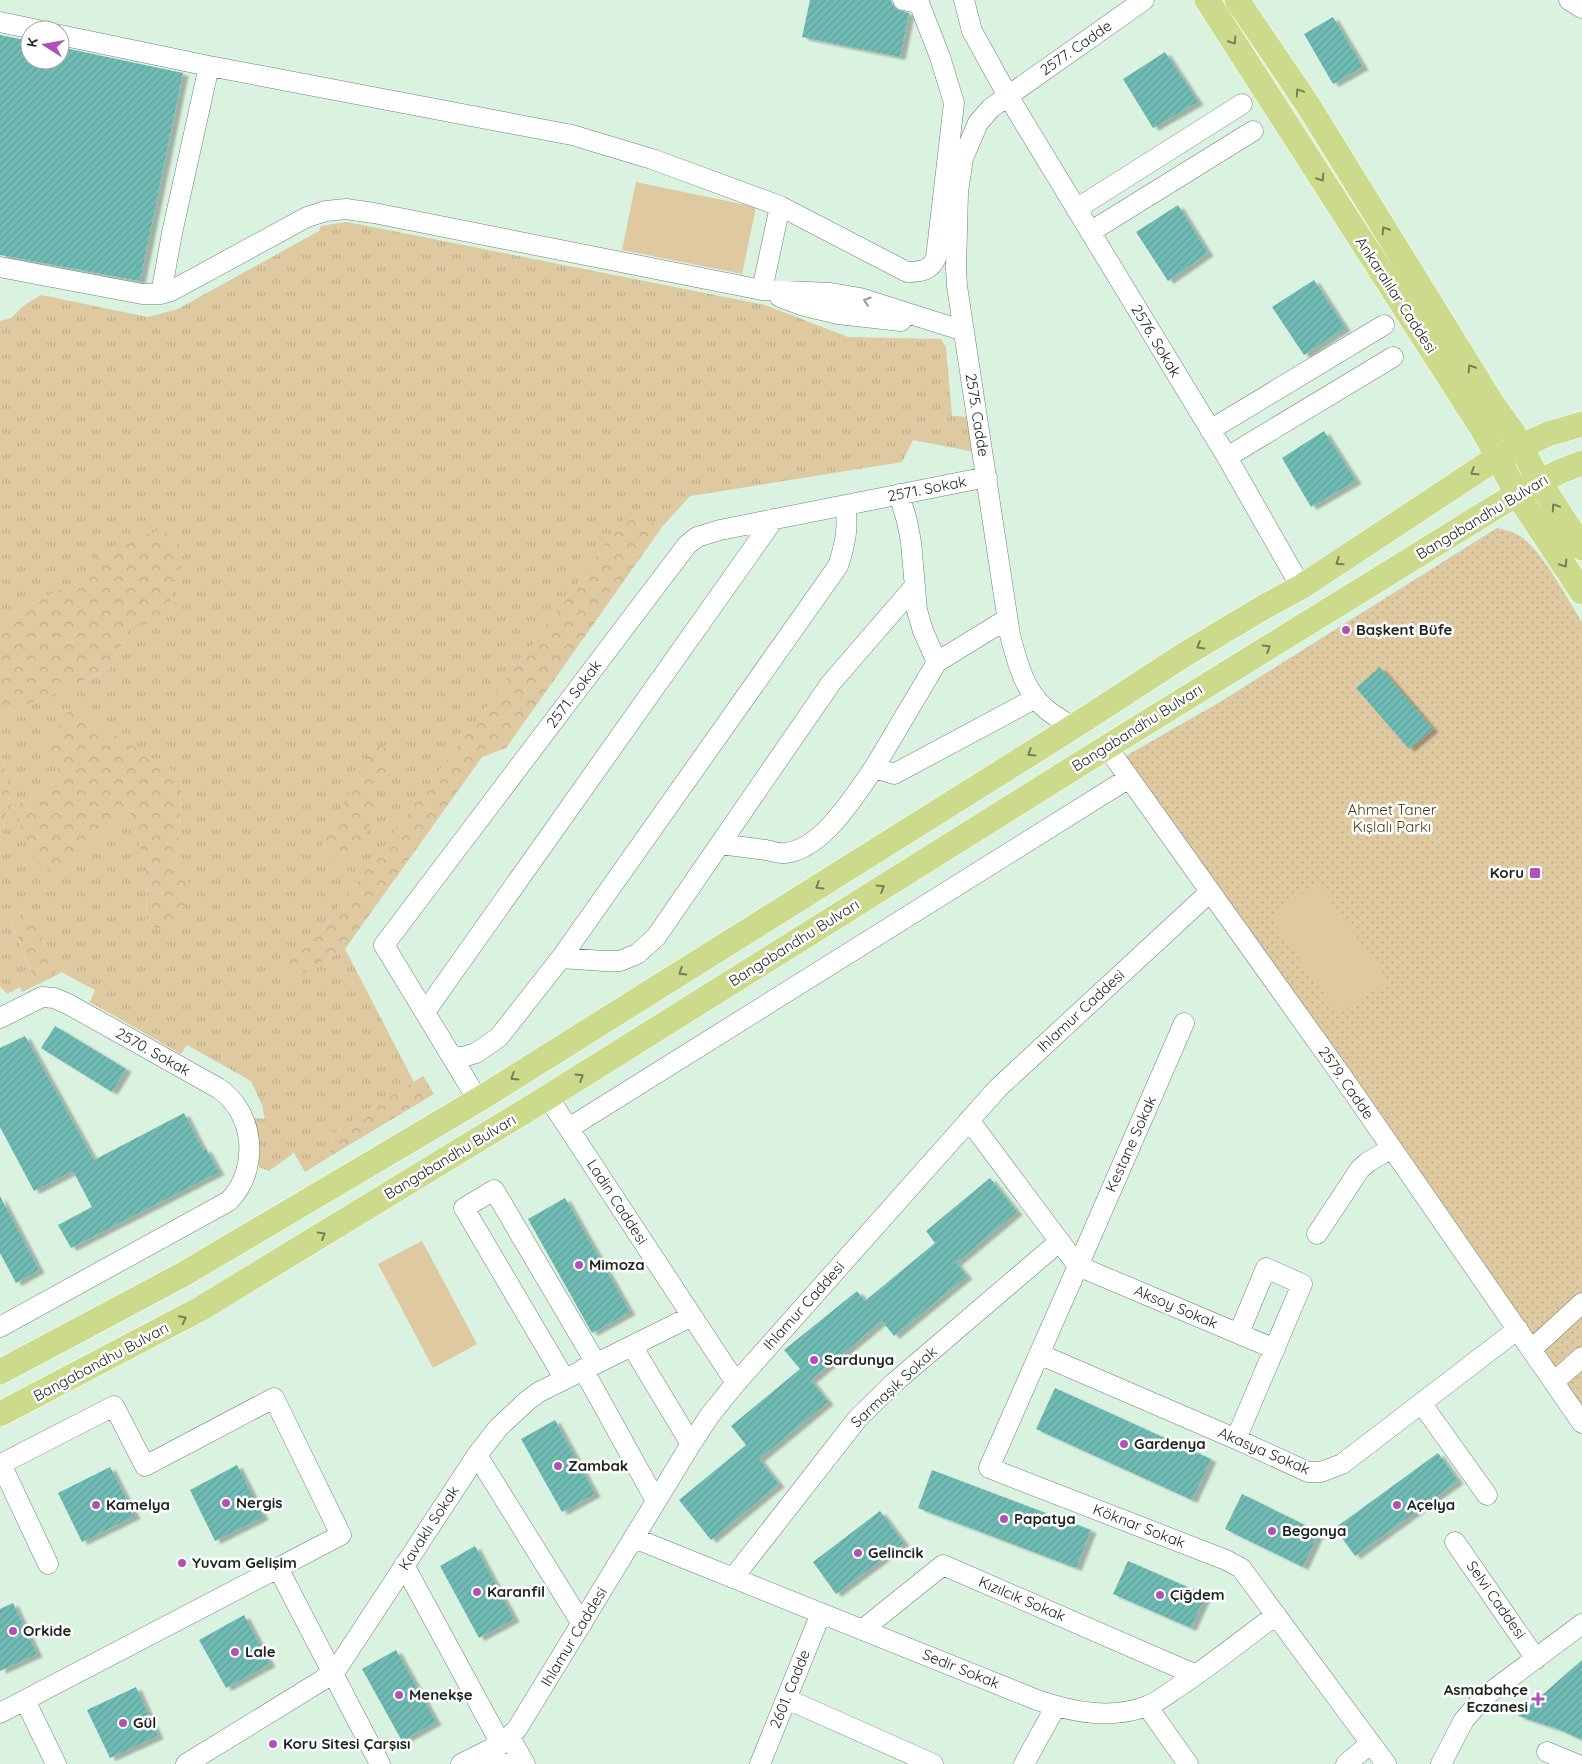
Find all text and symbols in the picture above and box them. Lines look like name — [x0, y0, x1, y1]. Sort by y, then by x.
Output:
street label: 2577. Cadde — [1036, 16, 1115, 79]
north arrow — [20, 20, 70, 70]
text: K — [23, 36, 42, 49]
one-way arrow — [1227, 36, 1237, 45]
one-way arrow — [1296, 89, 1305, 98]
one-way arrow — [1315, 172, 1324, 182]
one-way arrow — [1382, 227, 1392, 236]
street label: Ankaralılar Caddesi — [1352, 233, 1441, 357]
one-way arrow — [864, 296, 872, 306]
street label: 2576. Sokak — [1127, 301, 1185, 380]
one-way arrow — [1467, 365, 1477, 374]
street label: 2575. Cadde — [962, 372, 993, 458]
one-way arrow — [1470, 466, 1480, 475]
street label: Bangabandhu Bulvarı — [1412, 470, 1551, 563]
street label: 2571. Sokak — [886, 472, 968, 505]
one-way arrow — [1552, 503, 1561, 513]
one-way arrow — [1335, 556, 1344, 565]
one-way arrow — [1557, 558, 1567, 567]
place label: Başkent Büfe — [1356, 620, 1453, 639]
marker: Başkent Büfe — [1340, 624, 1352, 636]
one-way arrow — [1196, 639, 1205, 649]
one-way arrow — [1262, 644, 1271, 654]
street label: 2571. Sokak — [542, 656, 605, 731]
street label: Bangabandhu Bulvarı — [1068, 680, 1206, 775]
one-way arrow — [1028, 746, 1037, 756]
park label: Ahmet Taner Kışlalı Parkı — [1347, 800, 1437, 836]
place label: Koru — [1490, 863, 1524, 882]
marker: Koru — [1528, 866, 1542, 880]
one-way arrow — [816, 879, 825, 889]
one-way arrow — [875, 885, 884, 895]
street label: Bangabandhu Bulvarı — [725, 895, 863, 990]
street label: Ihlamur Caddesi — [1033, 965, 1128, 1056]
one-way arrow — [678, 966, 687, 975]
street label: 2570. Sokak — [113, 1023, 194, 1080]
street label: 2579. Cadde — [1314, 1043, 1378, 1123]
one-way arrow — [511, 1070, 520, 1080]
one-way arrow — [574, 1074, 584, 1083]
street label: Kestane Sokak — [1101, 1093, 1160, 1195]
street label: Bangabandhu Bulvarı — [380, 1110, 519, 1203]
street label: Ladin Caddesi — [583, 1155, 652, 1248]
one-way arrow — [316, 1231, 325, 1241]
place label: Mimoza — [589, 1255, 645, 1274]
street label: Ihlamur Caddesi — [759, 1257, 848, 1354]
marker: Mimoza — [573, 1259, 585, 1271]
street label: Aksoy Sokak — [1132, 1280, 1221, 1333]
one-way arrow — [177, 1315, 186, 1325]
street label: Bangabandhu Bulvarı — [30, 1318, 172, 1405]
street label: Sarmaşık Sokak — [847, 1342, 941, 1431]
place label: Sardunya — [824, 1350, 894, 1369]
marker: Sardunya — [808, 1354, 820, 1366]
street label: Akasya Sokak — [1215, 1423, 1313, 1478]
place label: Gardenya — [1134, 1434, 1206, 1453]
marker: Gardenya — [1118, 1438, 1130, 1450]
place label: Zambak — [568, 1456, 628, 1475]
marker: Zambak — [552, 1460, 564, 1472]
street label: Kavaklı Sokak — [394, 1482, 463, 1574]
place label: Nergis — [236, 1493, 283, 1512]
place label: Kamelya — [106, 1495, 170, 1514]
place label: Açelya — [1407, 1495, 1455, 1514]
marker: Nergis — [220, 1497, 232, 1509]
marker: Kamelya — [90, 1499, 102, 1511]
street label: Köknar Sokak — [1090, 1499, 1188, 1552]
marker: Açelya — [1391, 1499, 1403, 1511]
place label: Papatya — [1014, 1509, 1076, 1528]
marker: Papatya — [998, 1513, 1010, 1525]
place label: Begonya — [1282, 1521, 1346, 1540]
marker: Begonya — [1266, 1525, 1278, 1537]
place label: Gelincik — [868, 1543, 924, 1562]
marker: Gelincik — [852, 1547, 864, 1559]
place label: Yuvam Gelişim — [192, 1553, 297, 1572]
marker: Yuvam Gelişim — [176, 1557, 188, 1569]
street label: Selvi Caddesi — [1463, 1557, 1530, 1642]
street label: Kızılcık Sokak — [976, 1572, 1069, 1625]
place label: Karanfil — [487, 1582, 545, 1601]
street label: Ihlamur Caddesi — [536, 1584, 611, 1690]
place label: Çiğdem — [1170, 1585, 1225, 1604]
marker: Karanfil — [471, 1586, 483, 1598]
marker: Çiğdem — [1154, 1589, 1166, 1601]
place label: Orkide — [23, 1621, 71, 1640]
marker: Orkide — [7, 1625, 19, 1637]
place label: Lale — [245, 1642, 276, 1661]
street label: Sedir Sokak — [920, 1644, 1003, 1693]
marker: Lale — [229, 1646, 241, 1658]
street label: 2601. Cadde — [765, 1647, 814, 1731]
place label: Asmabahçe Eczanesi — [1444, 1680, 1528, 1716]
place label: Menekşe — [409, 1685, 473, 1704]
marker: Menekşe — [393, 1689, 405, 1701]
marker: Asmabahçe Eczanesi — [1532, 1693, 1544, 1705]
place label: Gül — [133, 1713, 156, 1732]
marker: Gül — [117, 1717, 129, 1729]
place label: Koru Sitesi Çarşısı — [283, 1734, 411, 1753]
marker: Koru Sitesi Çarşısı — [267, 1738, 279, 1750]

